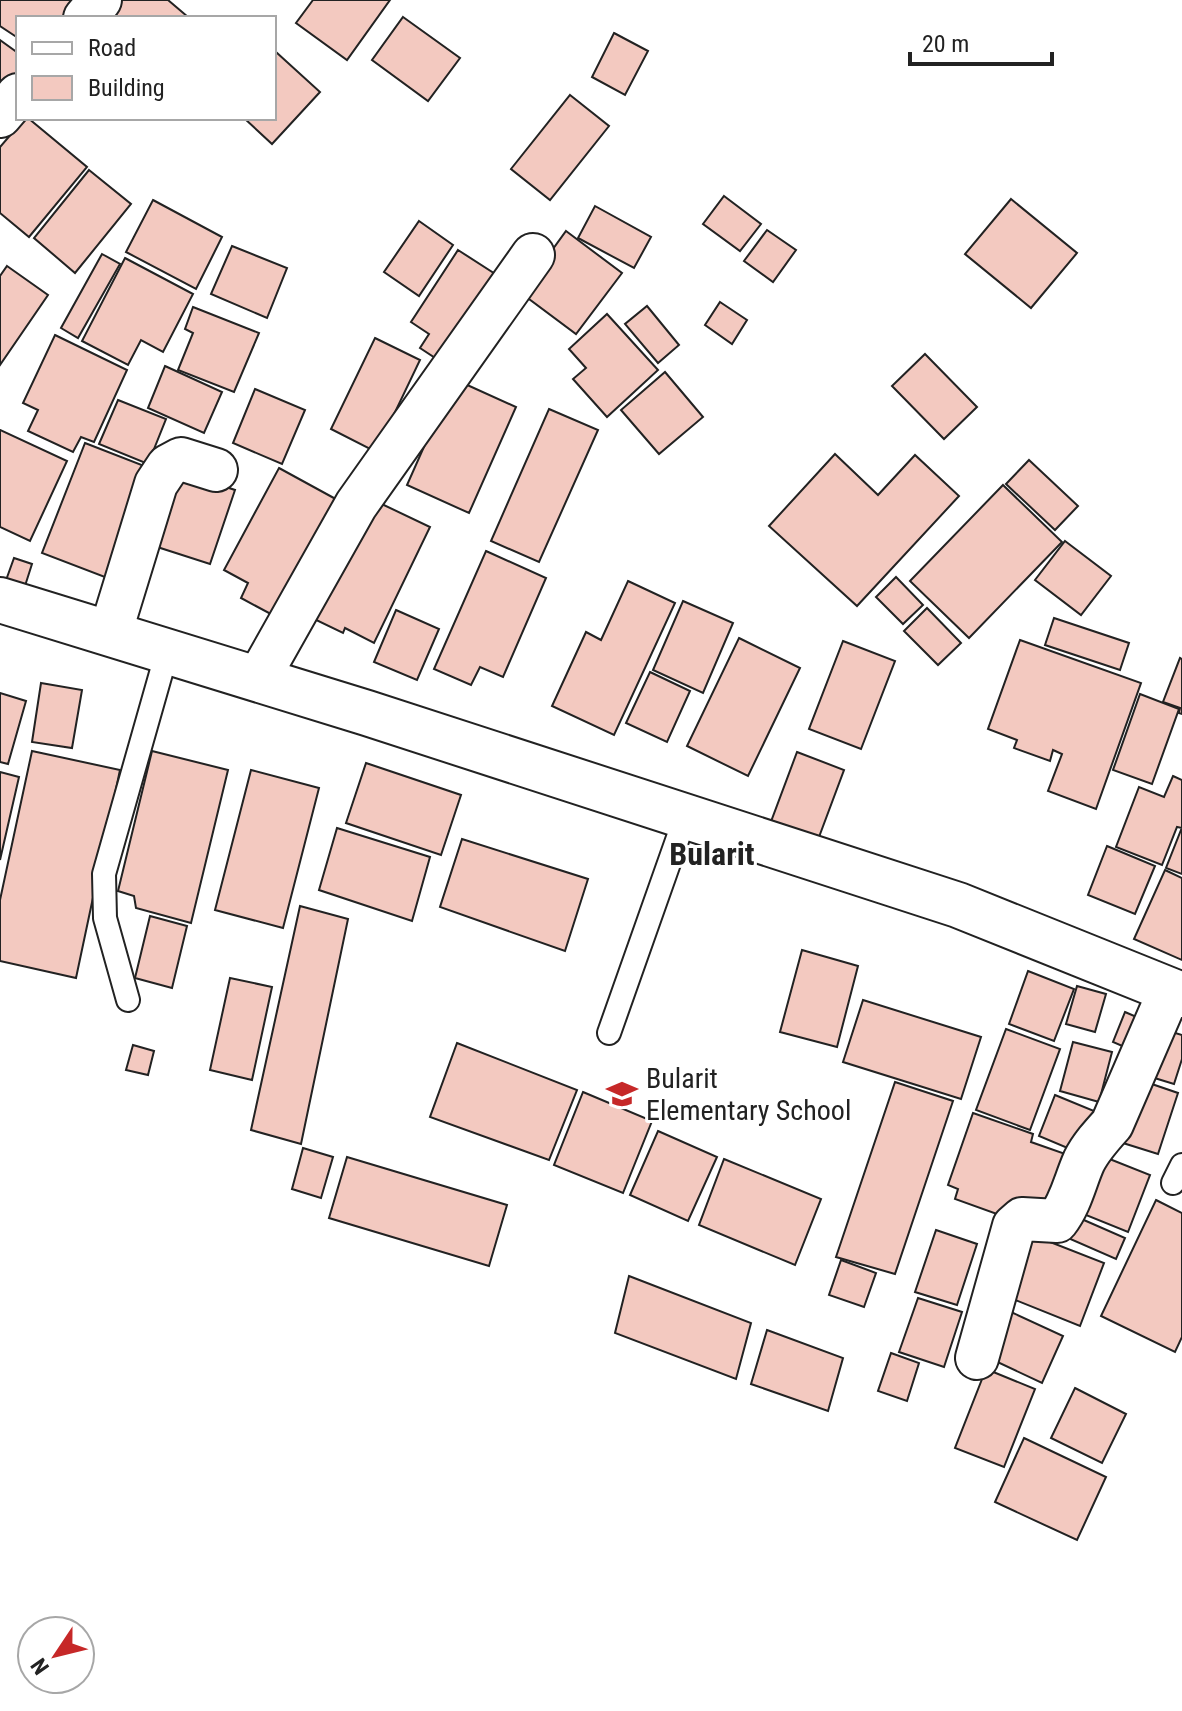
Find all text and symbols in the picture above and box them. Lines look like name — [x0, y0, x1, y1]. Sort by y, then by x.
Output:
legend — [16, 16, 276, 120]
scale bar — [910, 16, 1052, 66]
text: 20 m — [922, 30, 969, 58]
text: Road — [88, 34, 136, 62]
text: Building — [88, 74, 165, 102]
district label: Bularit — [669, 835, 755, 873]
place label: Bularit Elementary School — [646, 1062, 851, 1127]
school or university icon: Bularit Elementary School — [605, 1077, 639, 1111]
north arrow — [16, 1615, 96, 1695]
text: N — [26, 1653, 54, 1679]

